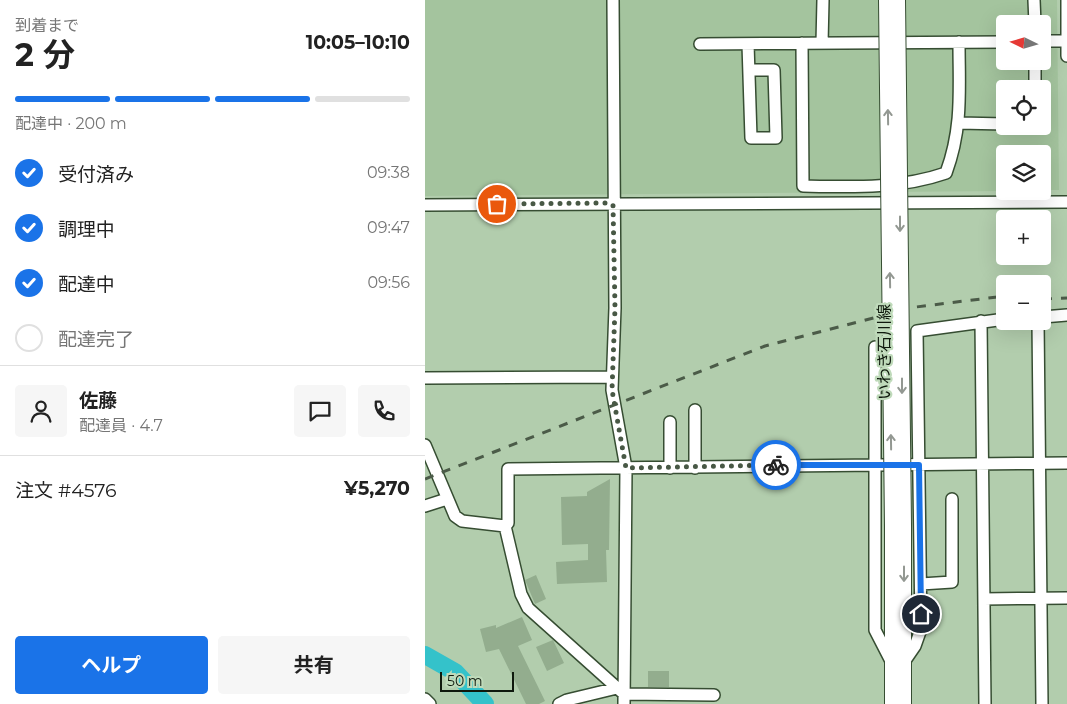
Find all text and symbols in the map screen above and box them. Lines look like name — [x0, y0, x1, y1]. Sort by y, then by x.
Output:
north arrow — [996, 15, 1051, 70]
map controls — [996, 15, 1051, 330]
text: 到着まで — [15, 16, 79, 35]
text: 10:05–10:10 — [306, 31, 410, 54]
text: 2 分 — [15, 35, 75, 74]
button: locate — [996, 80, 1051, 135]
one-way arrow — [883, 109, 893, 126]
text: 配達中 · 200 m — [15, 114, 127, 133]
button: layers — [996, 145, 1051, 200]
icon: check — [15, 159, 43, 187]
text: 受付済み — [58, 163, 134, 186]
text: 09:38 — [367, 163, 410, 182]
pin — [476, 183, 518, 225]
icon: bag — [483, 190, 511, 218]
button: + — [996, 210, 1051, 265]
icon: check — [15, 214, 43, 242]
one-way arrow — [895, 215, 905, 231]
text: 調理中 — [58, 218, 115, 241]
text: 09:47 — [367, 218, 410, 237]
icon: check — [15, 269, 43, 297]
one-way arrow — [885, 272, 895, 288]
text: 配達中 — [58, 273, 115, 296]
text: 09:56 — [367, 273, 410, 292]
button: − — [996, 275, 1051, 330]
street label: いわき石川線 — [875, 304, 894, 400]
text: 配達完了 — [58, 328, 134, 351]
one-way arrow — [897, 378, 907, 394]
button: person — [15, 385, 67, 437]
button: chat — [294, 385, 346, 437]
button: phone — [358, 385, 410, 437]
text: 佐藤 — [79, 389, 117, 412]
text: 配達員 · 4.7 — [79, 416, 163, 435]
one-way arrow — [886, 434, 896, 450]
courier — [751, 440, 801, 490]
icon: bike — [762, 451, 790, 479]
text: ¥5,270 — [344, 477, 410, 500]
text: 注文 #4576 — [15, 479, 117, 502]
one-way arrow — [899, 566, 909, 582]
pin — [900, 593, 942, 635]
icon: home — [907, 600, 935, 628]
button: ヘルプ — [15, 636, 208, 694]
button: 共有 — [218, 636, 410, 694]
scale bar — [440, 669, 514, 692]
text: 50 m — [447, 672, 483, 690]

